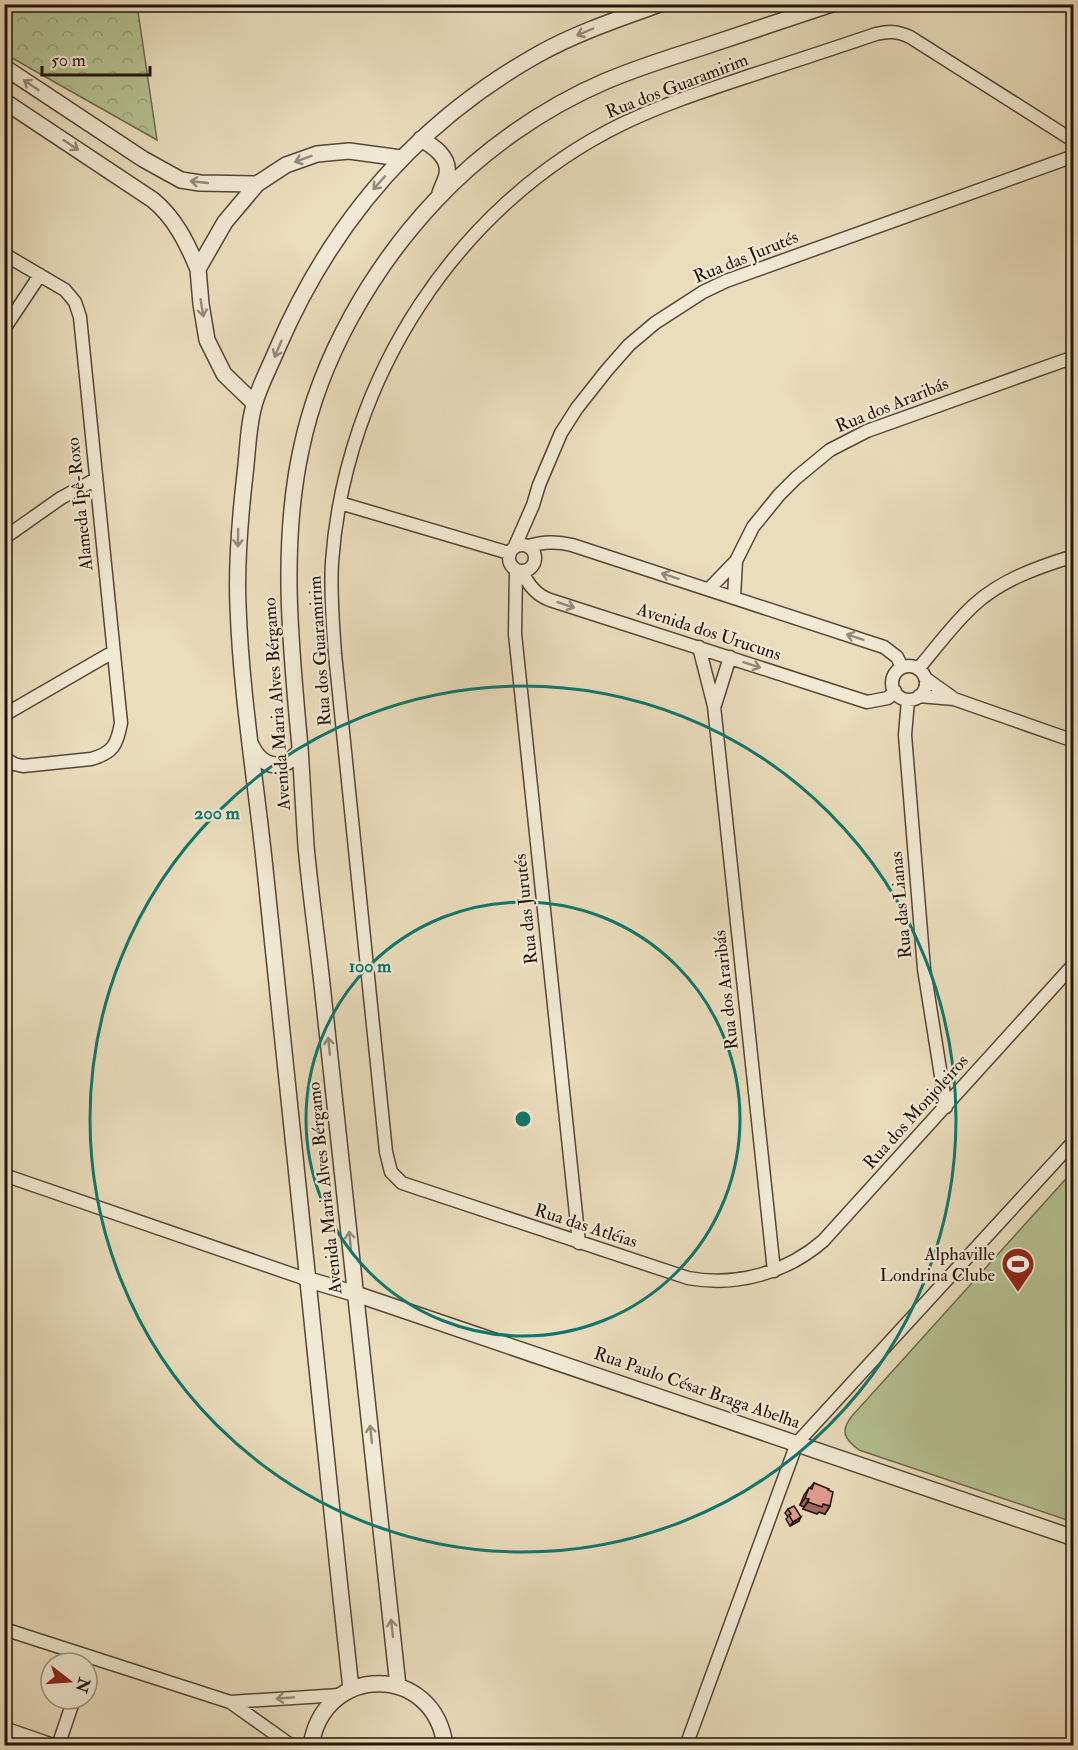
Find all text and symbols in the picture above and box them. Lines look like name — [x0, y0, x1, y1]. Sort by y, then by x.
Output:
one-way arrow — [577, 27, 595, 38]
scale bar — [42, 39, 150, 77]
street label: Rua dos Guaramirim — [602, 48, 752, 124]
text: 50 m — [51, 49, 86, 72]
one-way arrow — [24, 79, 40, 91]
one-way arrow — [62, 139, 78, 151]
one-way arrow — [294, 154, 312, 165]
one-way arrow — [189, 176, 209, 187]
one-way arrow — [372, 176, 386, 191]
street label: Rua das Jurutés — [690, 226, 802, 288]
one-way arrow — [196, 297, 207, 317]
one-way arrow — [271, 339, 283, 357]
street label: Rua dos Araribás — [832, 372, 952, 438]
street label: Alameda Ipê-Roxo — [62, 436, 99, 573]
one-way arrow — [232, 528, 244, 547]
one-way arrow — [661, 570, 680, 581]
street label: Rua dos Guaramirim — [303, 575, 337, 727]
street label: Avenida Maria Alves Bérgamo — [258, 596, 296, 812]
street label: Avenida dos Urucuns — [633, 598, 784, 666]
one-way arrow — [556, 600, 575, 611]
one-way arrow — [846, 631, 865, 642]
one-way arrow — [742, 660, 761, 671]
text: 200 m — [194, 802, 241, 825]
street label: Rua das Lianas — [885, 850, 917, 960]
street label: Rua das Jurutés — [509, 853, 543, 965]
street label: Rua dos Araribás — [708, 929, 744, 1051]
text: 100 m — [349, 955, 392, 978]
one-way arrow — [323, 1037, 334, 1057]
street label: Rua dos Monjoleiros — [858, 1050, 974, 1174]
street label: Avenida Maria Alves Bérgamo — [302, 1080, 348, 1296]
centre of rings — [513, 1109, 533, 1129]
street label: Rua das Atléias — [532, 1199, 640, 1253]
one-way arrow — [344, 1231, 355, 1250]
place label: Alphaville Londrina Clube — [880, 1243, 995, 1287]
sports icon: Alphaville Londrina Clube — [1000, 1246, 1036, 1293]
street label: Rua Paulo César Braga Abelha — [591, 1342, 804, 1434]
one-way arrow — [365, 1424, 376, 1444]
one-way arrow — [386, 1618, 397, 1638]
north arrow — [39, 1651, 99, 1711]
text: N — [71, 1674, 94, 1696]
one-way arrow — [276, 1693, 296, 1704]

